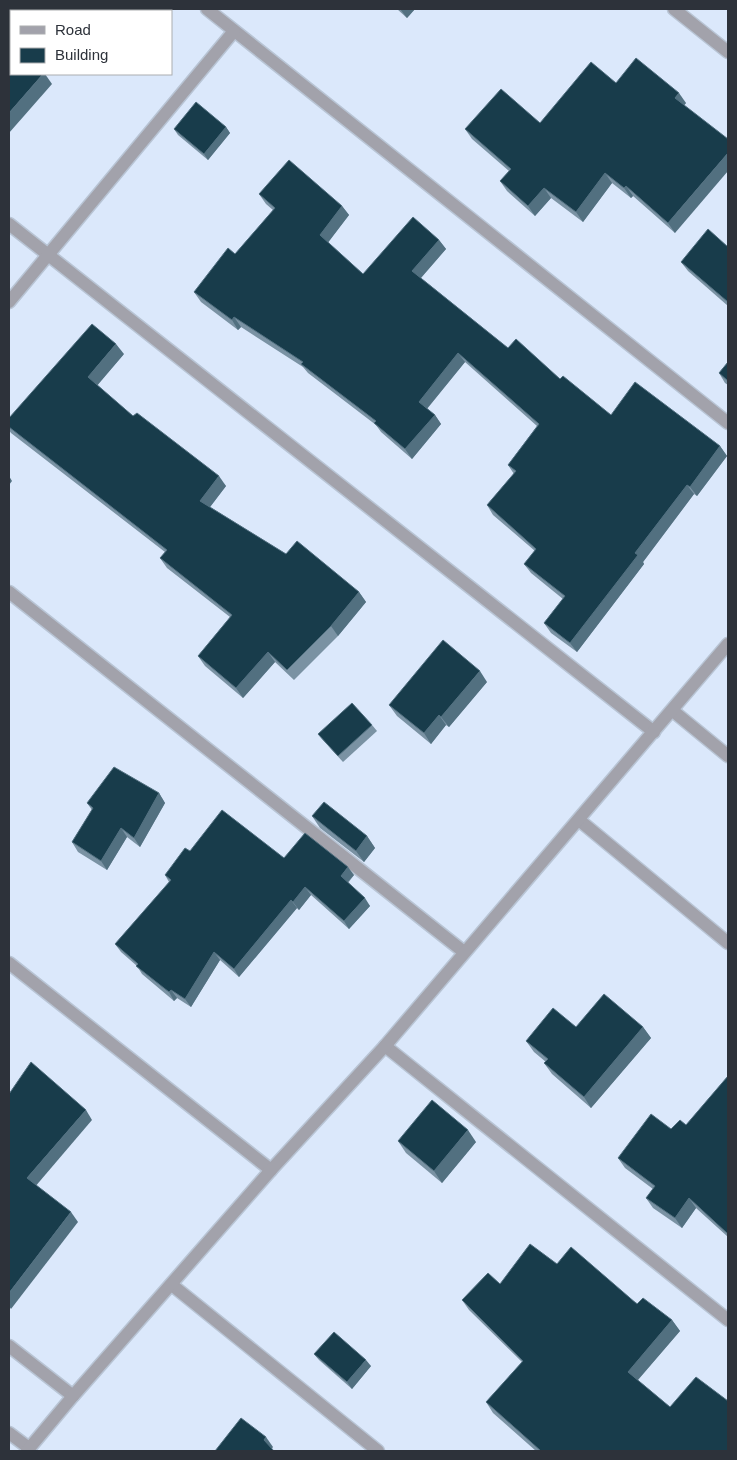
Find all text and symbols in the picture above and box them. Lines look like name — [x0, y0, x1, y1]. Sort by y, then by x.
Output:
legend — [10, 10, 172, 75]
text: Road — [55, 21, 91, 38]
text: Building — [55, 46, 108, 63]

